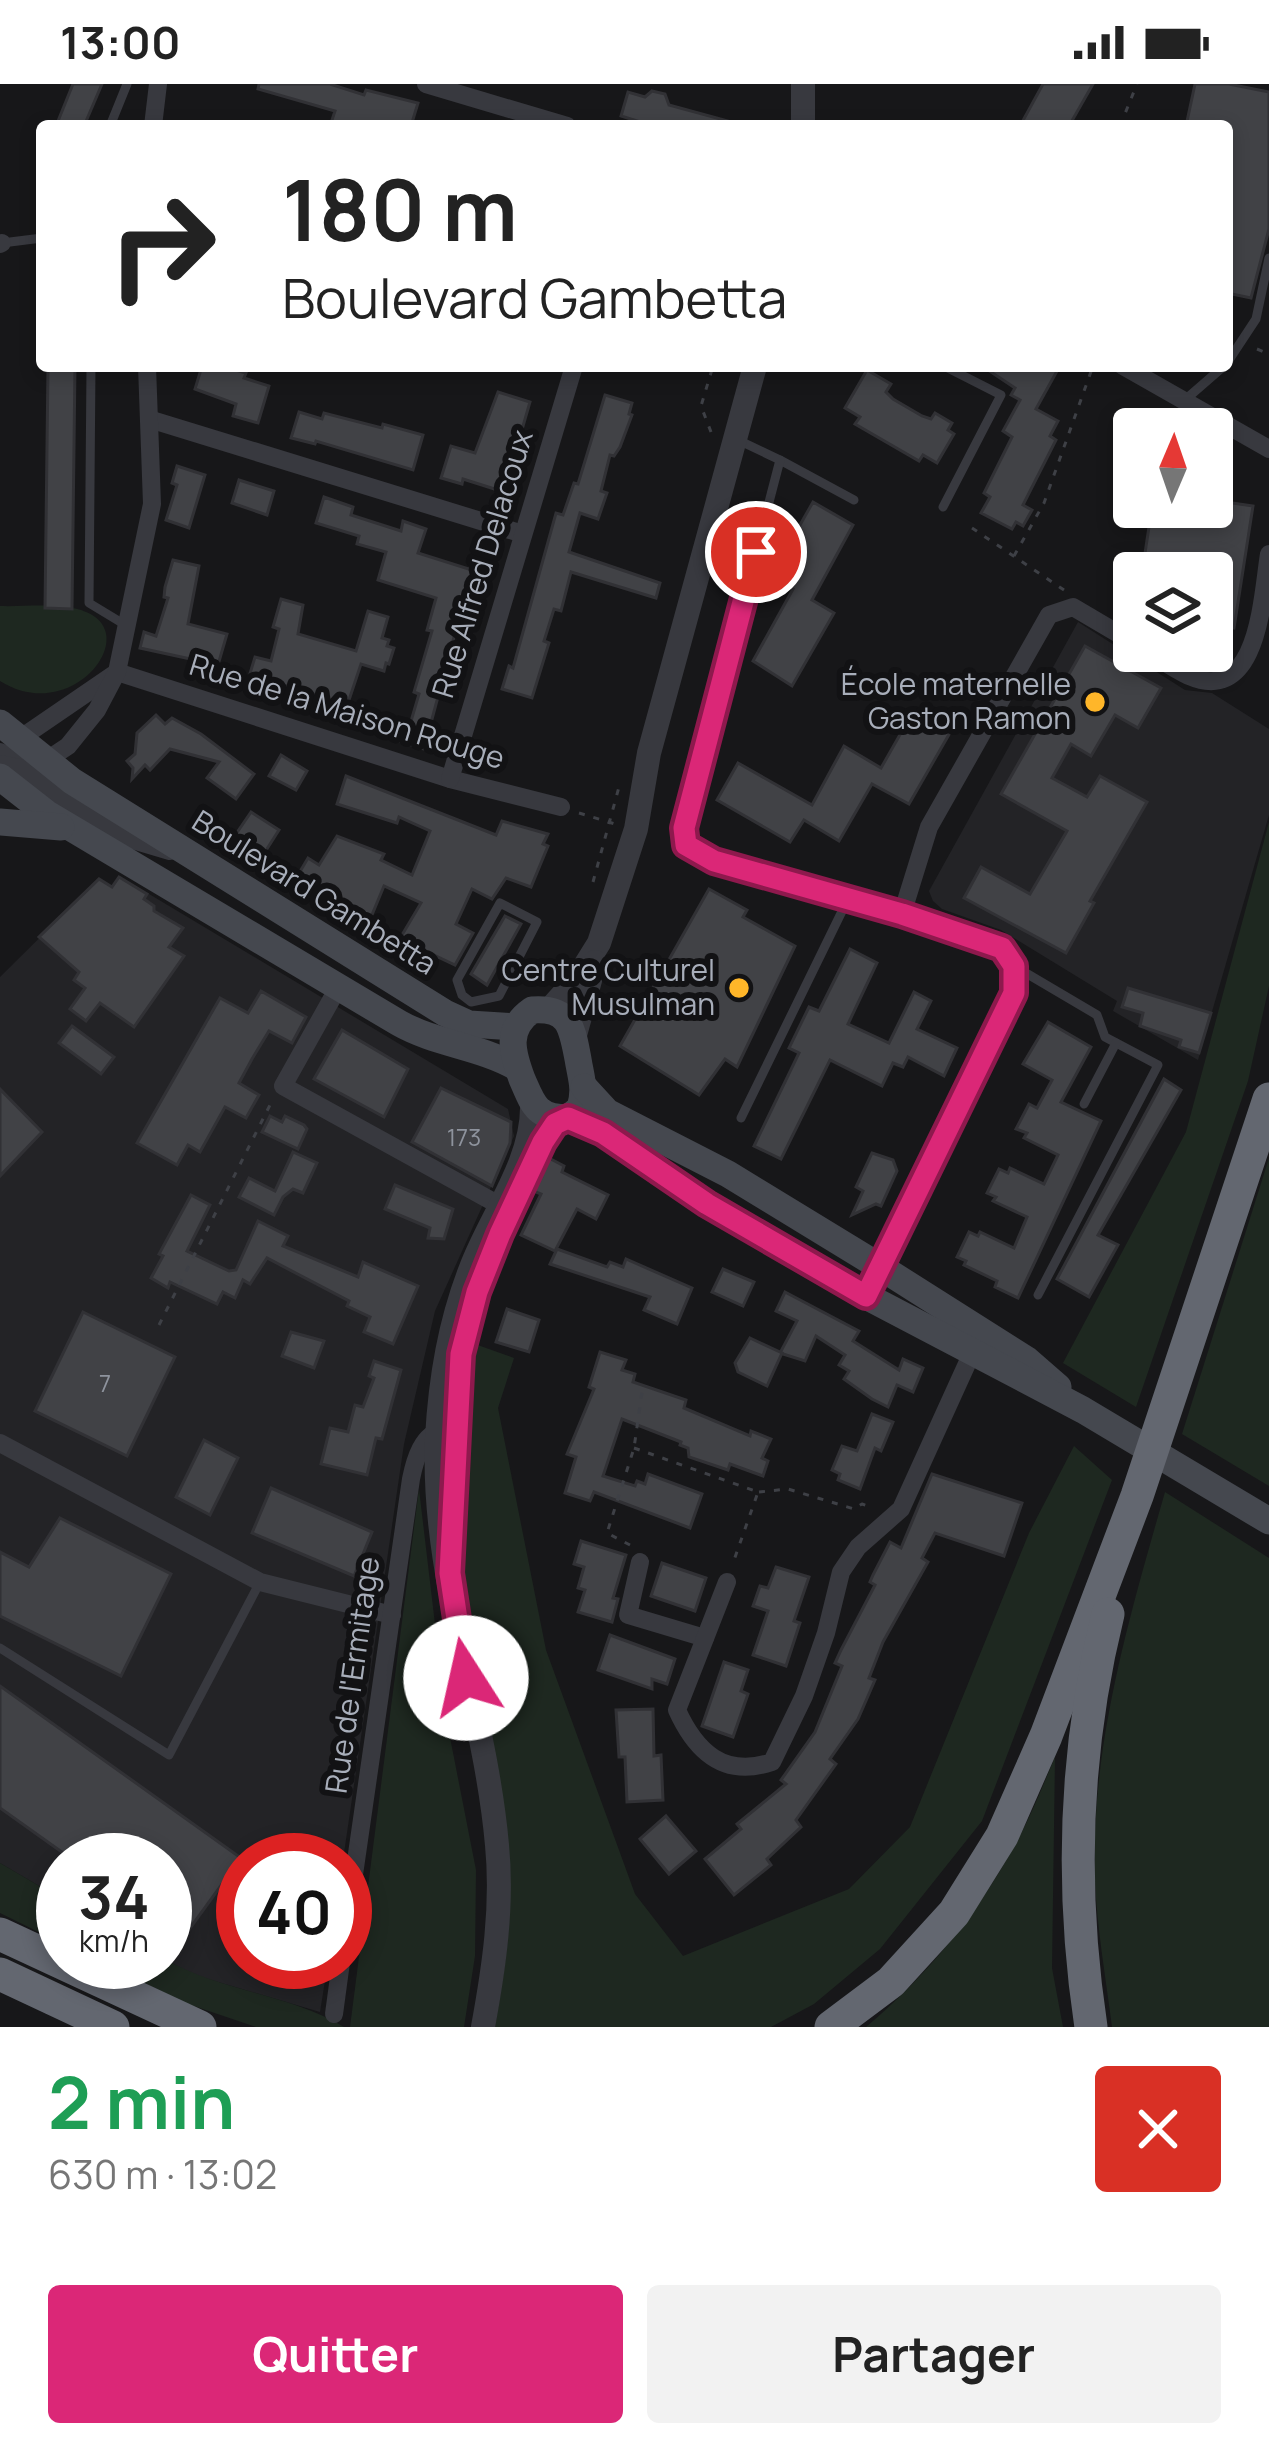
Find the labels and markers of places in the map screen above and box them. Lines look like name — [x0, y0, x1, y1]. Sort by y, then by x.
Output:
pin — [705, 501, 807, 603]
place label: École maternelle Gaston Ramon — [841, 663, 1071, 738]
marker: École maternelle Gaston Ramon — [1082, 689, 1108, 715]
place label: Centre Culturel Musulman — [501, 949, 715, 1024]
marker: Centre Culturel Musulman — [726, 975, 752, 1001]

